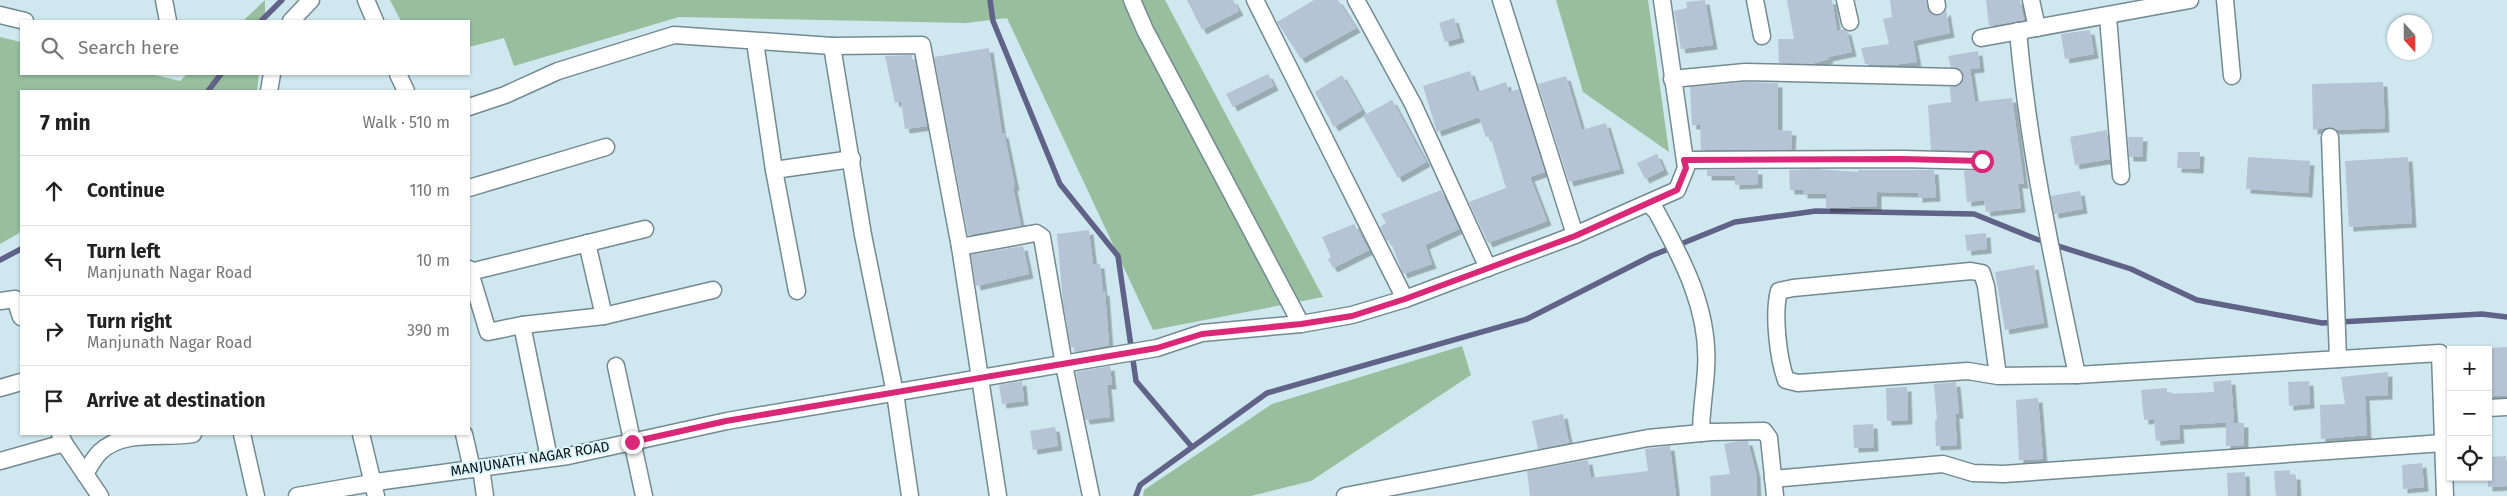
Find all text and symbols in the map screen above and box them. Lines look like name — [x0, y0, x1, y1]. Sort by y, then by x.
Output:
north arrow — [2387, 15, 2432, 60]
search box — [20, 20, 470, 75]
icon: search — [38, 34, 66, 62]
text: Search here — [78, 36, 179, 59]
text: 7 min — [40, 110, 91, 136]
text: Walk · 510 m — [363, 113, 450, 132]
route start — [1971, 150, 1994, 173]
icon: ahead — [40, 177, 68, 205]
text: Continue — [87, 179, 165, 202]
text: 110 m — [409, 181, 450, 200]
text: Turn left — [87, 240, 161, 263]
icon: left — [40, 247, 68, 275]
text: 10 m — [416, 251, 450, 270]
text: Manjunath Nagar Road — [87, 263, 252, 282]
text: Turn right — [87, 310, 172, 333]
icon: right — [40, 317, 68, 345]
text: 390 m — [407, 321, 450, 340]
text: Manjunath Nagar Road — [87, 333, 252, 352]
map controls — [2447, 346, 2492, 481]
button: + — [2447, 346, 2492, 391]
icon: arrive — [40, 387, 68, 415]
text: Arrive at destination — [87, 389, 266, 412]
button: − — [2447, 391, 2492, 436]
route end — [621, 431, 644, 454]
button: locate — [2447, 436, 2492, 481]
street label: MANJUNATH NAGAR ROAD — [449, 438, 611, 480]

